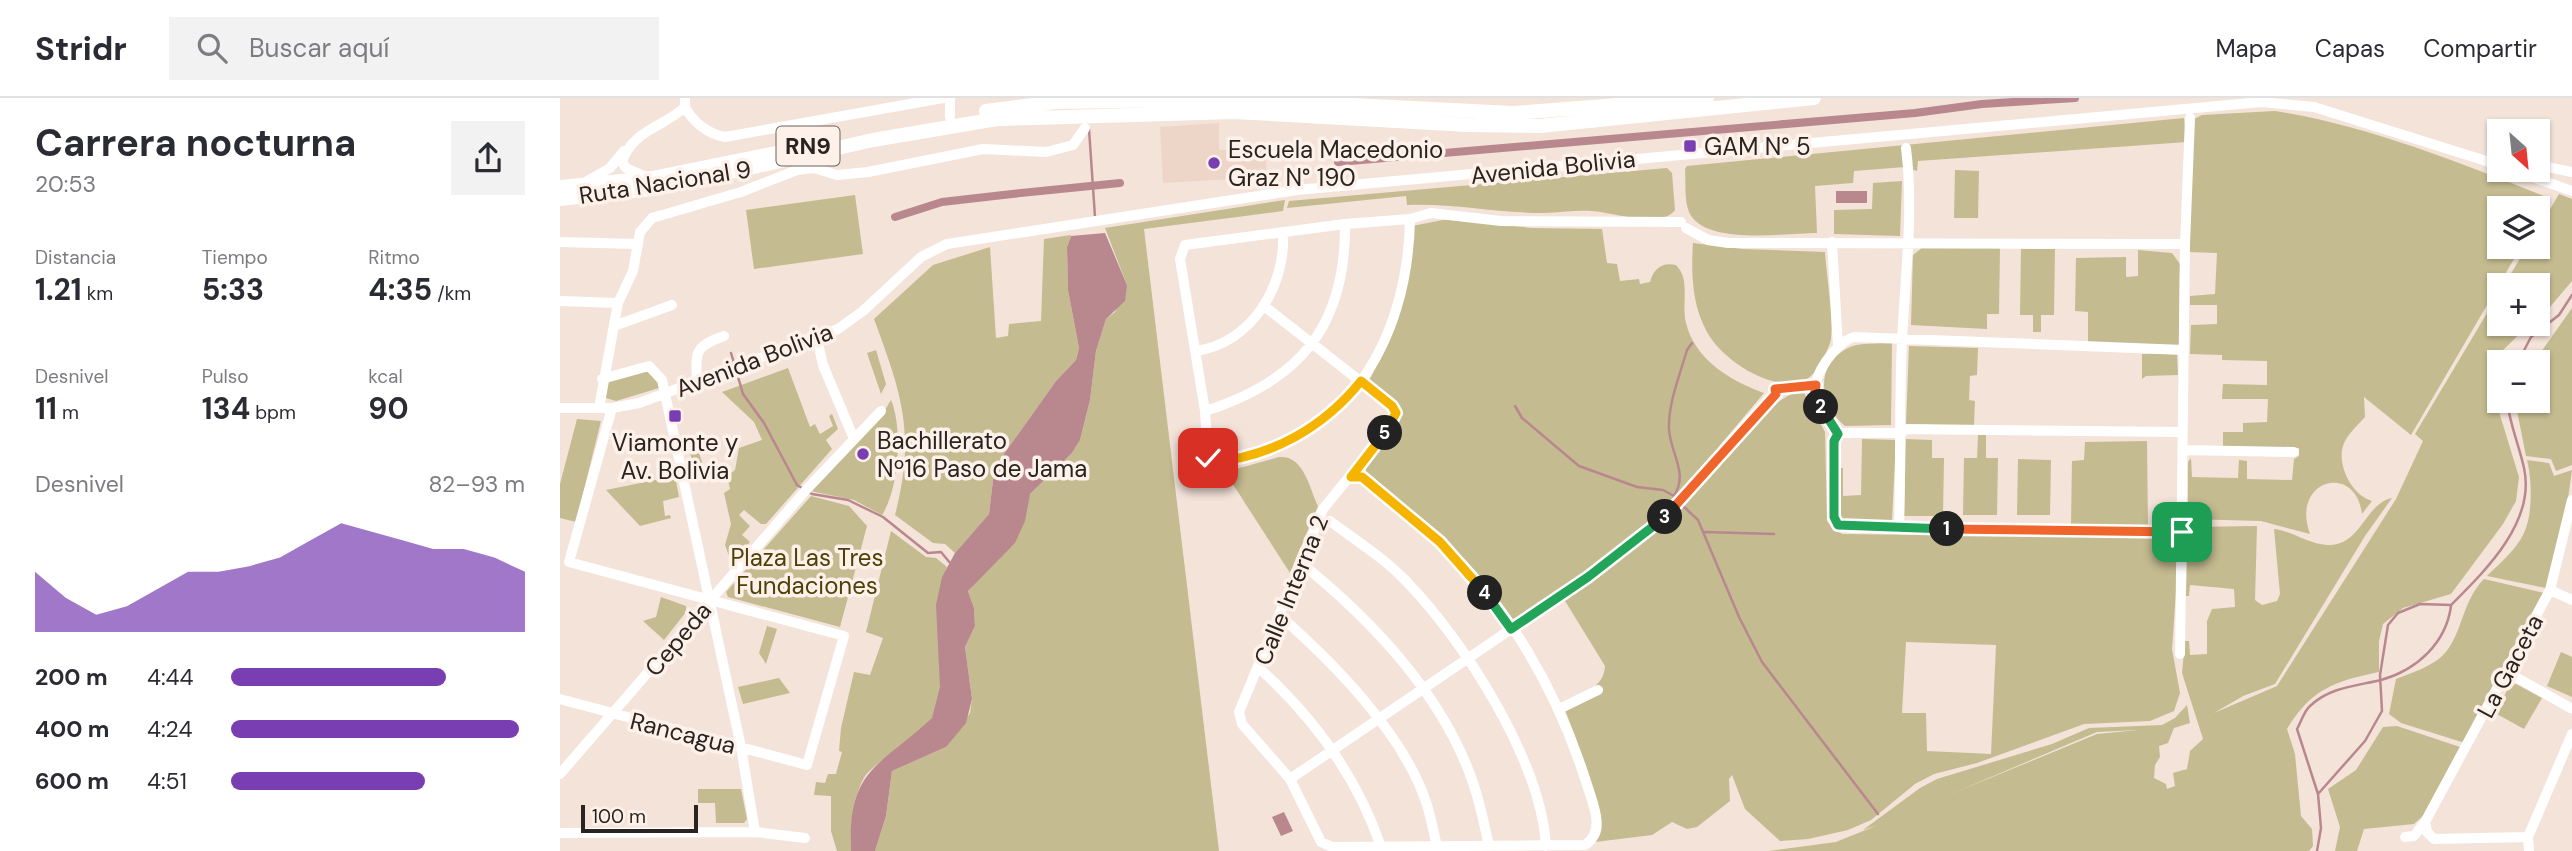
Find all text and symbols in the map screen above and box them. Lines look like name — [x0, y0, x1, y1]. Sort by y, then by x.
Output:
search box — [169, 17, 659, 80]
text: Stridr — [35, 27, 127, 70]
icon: search — [193, 29, 231, 67]
text: Buscar aquí — [249, 31, 389, 65]
text: Mapa — [2215, 33, 2277, 64]
text: Capas — [2315, 33, 2385, 64]
text: Compartir — [2423, 33, 2537, 64]
text: Carrera nocturna — [35, 118, 356, 168]
north arrow — [2487, 119, 2550, 182]
map controls — [2487, 119, 2550, 413]
button: share — [451, 121, 525, 195]
road number: RN9 — [776, 126, 840, 166]
place label: GAM N° 5 — [1704, 131, 1811, 162]
place label: Escuela Macedonio Graz N° 190 — [1228, 134, 1443, 193]
marker: GAM N° 5 — [1682, 138, 1698, 154]
street label: Avenida Bolivia — [1469, 143, 1637, 191]
street label: Ruta Nacional 9 — [577, 153, 753, 211]
marker: Escuela Macedonio Graz N° 190 — [1206, 155, 1222, 171]
text: 20:53 — [35, 169, 96, 199]
button: layers — [2487, 196, 2550, 259]
text: Distancia — [35, 245, 116, 270]
text: Tiempo — [202, 245, 268, 270]
text: Ritmo — [368, 245, 420, 270]
text: 1.21 — [35, 270, 82, 309]
text: 5:33 — [202, 270, 264, 309]
text: 4:35 — [368, 270, 432, 309]
button: + — [2487, 273, 2550, 336]
text: km — [82, 281, 113, 306]
text: /km — [432, 281, 471, 306]
street label: Avenida Bolivia — [671, 316, 837, 404]
button: − — [2487, 350, 2550, 413]
text: Desnivel — [35, 364, 108, 389]
text: Pulso — [202, 364, 249, 389]
text: kcal — [368, 364, 403, 389]
text: 11 — [35, 389, 57, 428]
text: 134 — [202, 389, 250, 428]
text: 90 — [368, 389, 409, 428]
pin: 2 — [1804, 390, 1838, 424]
text: 2 — [1815, 394, 1826, 419]
text: m — [57, 400, 79, 425]
text: bpm — [250, 400, 296, 425]
marker: Viamonte y Av. Bolivia — [667, 408, 683, 424]
pin: 5 — [1368, 416, 1402, 450]
text: 5 — [1379, 420, 1390, 445]
place label: Bachillerato Nº16 Paso de Jama — [877, 425, 1087, 484]
place label: Viamonte y Av. Bolivia — [612, 427, 738, 486]
pin — [1178, 428, 1238, 488]
icon: check — [1189, 439, 1227, 477]
marker: Bachillerato Nº16 Paso de Jama — [855, 446, 871, 462]
text: Desnivel — [35, 469, 124, 499]
text: 82–93 m — [429, 469, 525, 499]
pin: 3 — [1648, 500, 1682, 534]
pin — [2152, 502, 2212, 562]
text: 3 — [1659, 504, 1670, 529]
street label: Calle Interna 2 — [1247, 510, 1335, 670]
pin: 1 — [1930, 512, 1964, 546]
icon: arrive — [2163, 513, 2201, 551]
text: 1 — [1943, 516, 1950, 541]
park label: Plaza Las Tres Fundaciones — [730, 542, 884, 601]
pin: 4 — [1468, 575, 1502, 610]
text: 4 — [1478, 580, 1491, 605]
street label: Cepeda — [638, 595, 718, 683]
street label: La Gaceta — [2470, 609, 2550, 723]
text: 200 m — [35, 662, 108, 692]
text: 4:44 — [147, 662, 194, 692]
street label: Rancagua — [627, 705, 739, 761]
text: 400 m — [35, 714, 109, 744]
text: 4:24 — [147, 714, 192, 744]
text: 600 m — [35, 766, 109, 796]
text: 4:51 — [147, 766, 187, 796]
scale bar — [581, 802, 698, 834]
text: 100 m — [592, 804, 646, 829]

